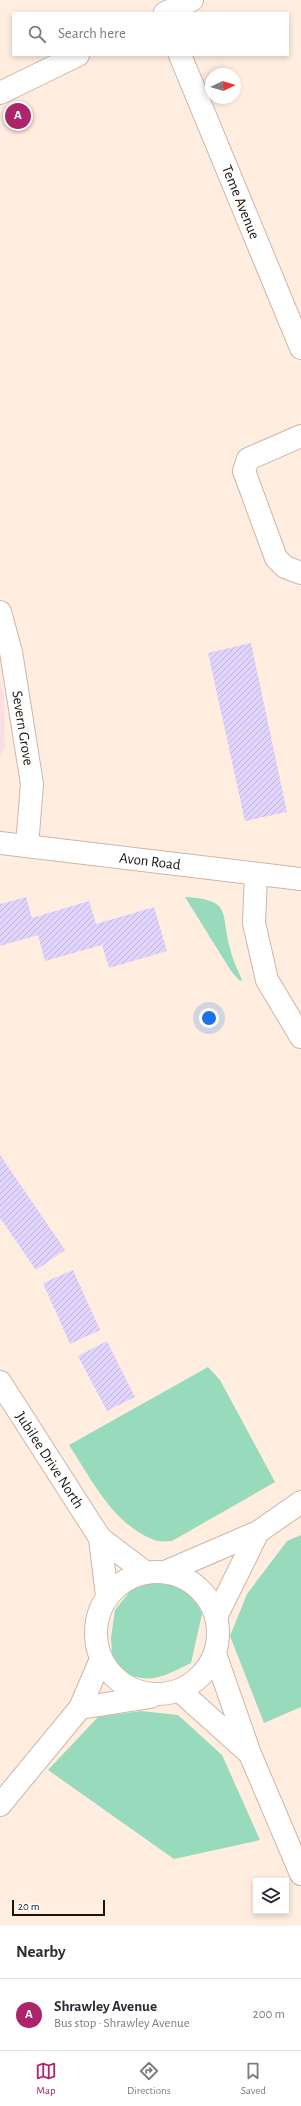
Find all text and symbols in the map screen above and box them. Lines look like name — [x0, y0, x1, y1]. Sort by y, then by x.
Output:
search box — [12, 12, 289, 56]
icon: search — [26, 23, 48, 45]
text: Search here — [58, 26, 126, 41]
north arrow — [205, 68, 241, 104]
pin: A — [5, 101, 31, 131]
street label: Teme Avenue — [219, 163, 262, 241]
street label: Severn Grove — [9, 690, 36, 767]
street label: Avon Road — [118, 850, 182, 873]
your location — [199, 1008, 219, 1028]
street label: Jubilee Drive North — [13, 1409, 86, 1511]
map controls — [253, 1878, 289, 1914]
button: layers — [253, 1878, 289, 1914]
scale bar — [12, 1898, 105, 1917]
text: 20 m — [18, 1901, 39, 1912]
text: Nearby — [16, 1943, 66, 1960]
text: Shrawley Avenue — [54, 1999, 157, 2014]
text: A — [25, 2008, 33, 2021]
text: 200 m — [253, 2008, 285, 2021]
text: Bus stop · Shrawley Avenue — [54, 2017, 190, 2030]
tab: Map — [35, 2060, 57, 2097]
tab: Directions — [127, 2060, 171, 2097]
tab: Saved — [241, 2060, 266, 2097]

